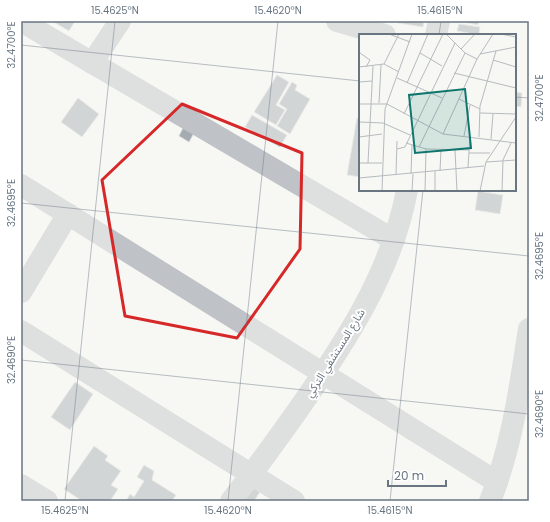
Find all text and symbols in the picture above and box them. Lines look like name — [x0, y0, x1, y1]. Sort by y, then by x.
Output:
text: 15.4625°N — [91, 3, 139, 18]
text: 15.4620°N — [254, 3, 302, 18]
text: 15.4615°N — [418, 3, 462, 18]
text: 32.4700°E — [4, 21, 19, 69]
inset map — [359, 34, 516, 191]
text: 32.4700°E — [532, 74, 547, 122]
text: 32.4695°E — [4, 179, 19, 227]
text: 32.4695°E — [532, 232, 547, 280]
street label: شارع المستشفي التركي — [301, 305, 370, 401]
text: 32.4690°E — [4, 336, 19, 384]
text: 32.4690°E — [532, 390, 547, 438]
scale bar — [388, 462, 446, 488]
text: 20 m — [394, 467, 424, 484]
text: 15.4625°N — [41, 503, 89, 518]
text: 15.4620°N — [204, 503, 252, 518]
text: 15.4615°N — [368, 503, 412, 518]

